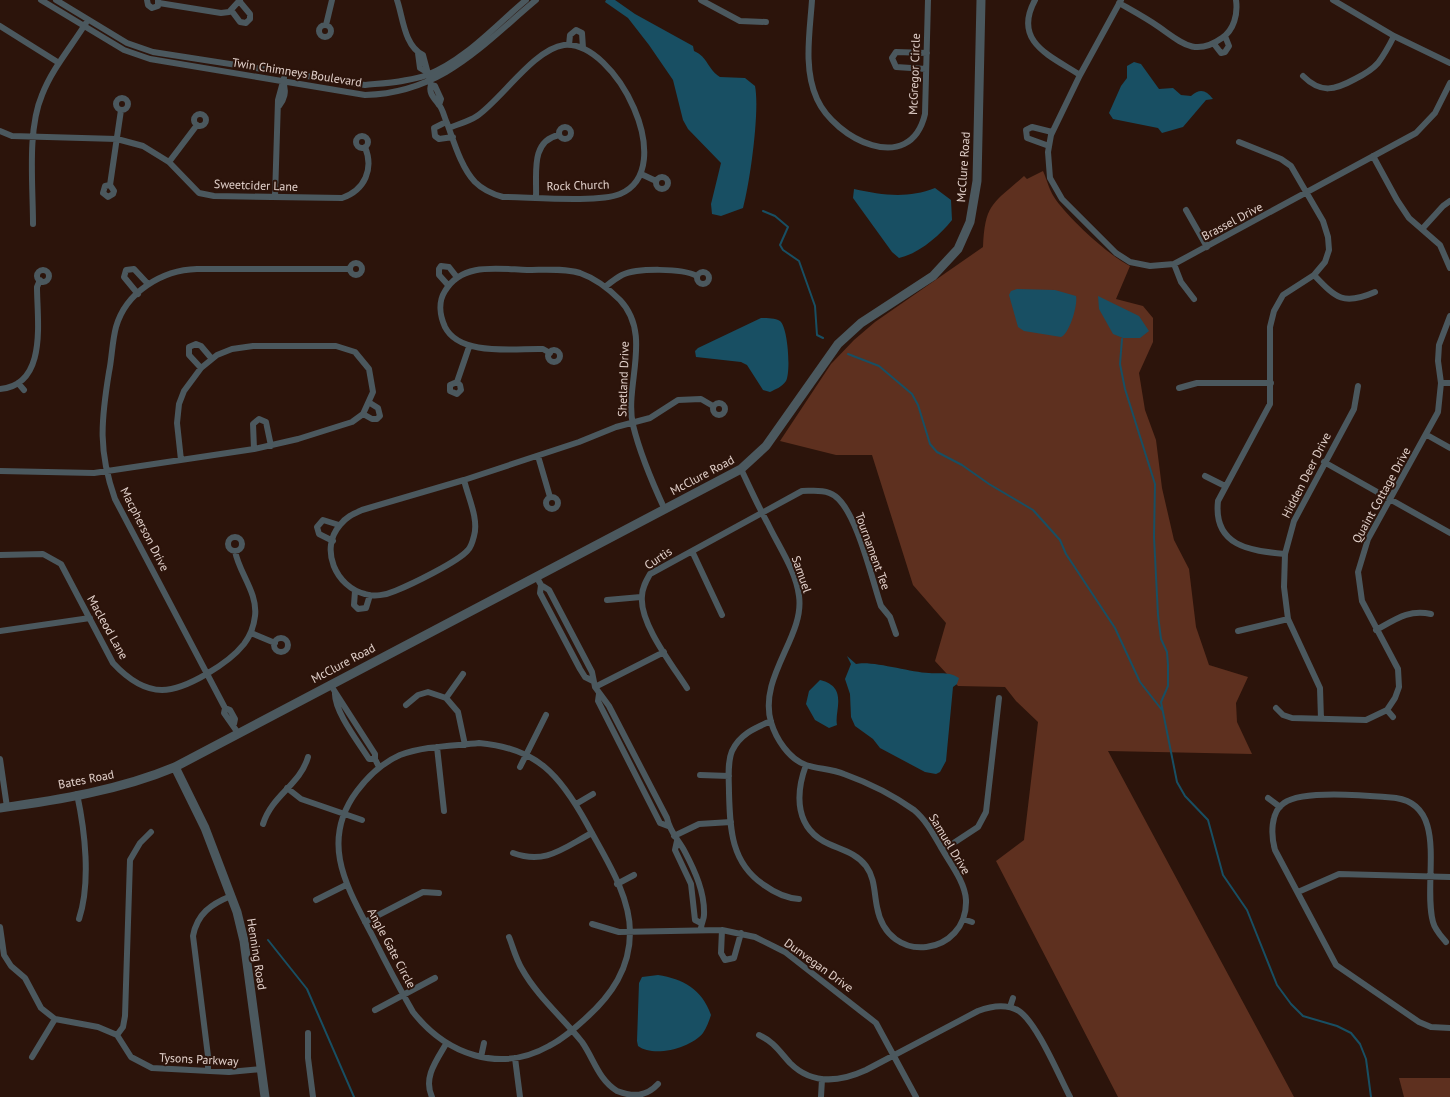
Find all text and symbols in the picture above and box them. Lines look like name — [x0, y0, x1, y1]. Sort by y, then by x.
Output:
street label: McGregor Circle — [905, 33, 923, 115]
street label: Twin Chimneys Boulevard — [231, 54, 363, 90]
street label: McClure Road — [953, 131, 973, 203]
street label: Sweetcider Lane — [214, 176, 298, 194]
street label: Rock Church — [546, 176, 610, 194]
street label: Brassel Drive — [1199, 199, 1265, 243]
street label: Shetland Drive — [614, 341, 632, 417]
street label: Hidden Deer Drive — [1278, 430, 1334, 520]
street label: Quaint Cottage Drive — [1348, 444, 1414, 546]
street label: McClure Road — [667, 452, 737, 498]
street label: Macpherson Drive — [117, 485, 173, 573]
street label: Tournament Tee — [852, 510, 894, 592]
street label: Curtis — [641, 543, 675, 573]
street label: Samuel — [789, 554, 815, 595]
street label: Macleod Lane — [84, 592, 132, 662]
street label: McClure Road — [308, 640, 378, 686]
street label: Bates Road — [57, 766, 115, 792]
street label: Samuel Drive — [926, 811, 974, 877]
street label: Angle Gate Circle — [365, 905, 419, 991]
street label: Henning Road — [244, 917, 270, 991]
street label: Dunvegan Drive — [782, 935, 856, 995]
street label: Tysons Parkway — [159, 1049, 239, 1069]

